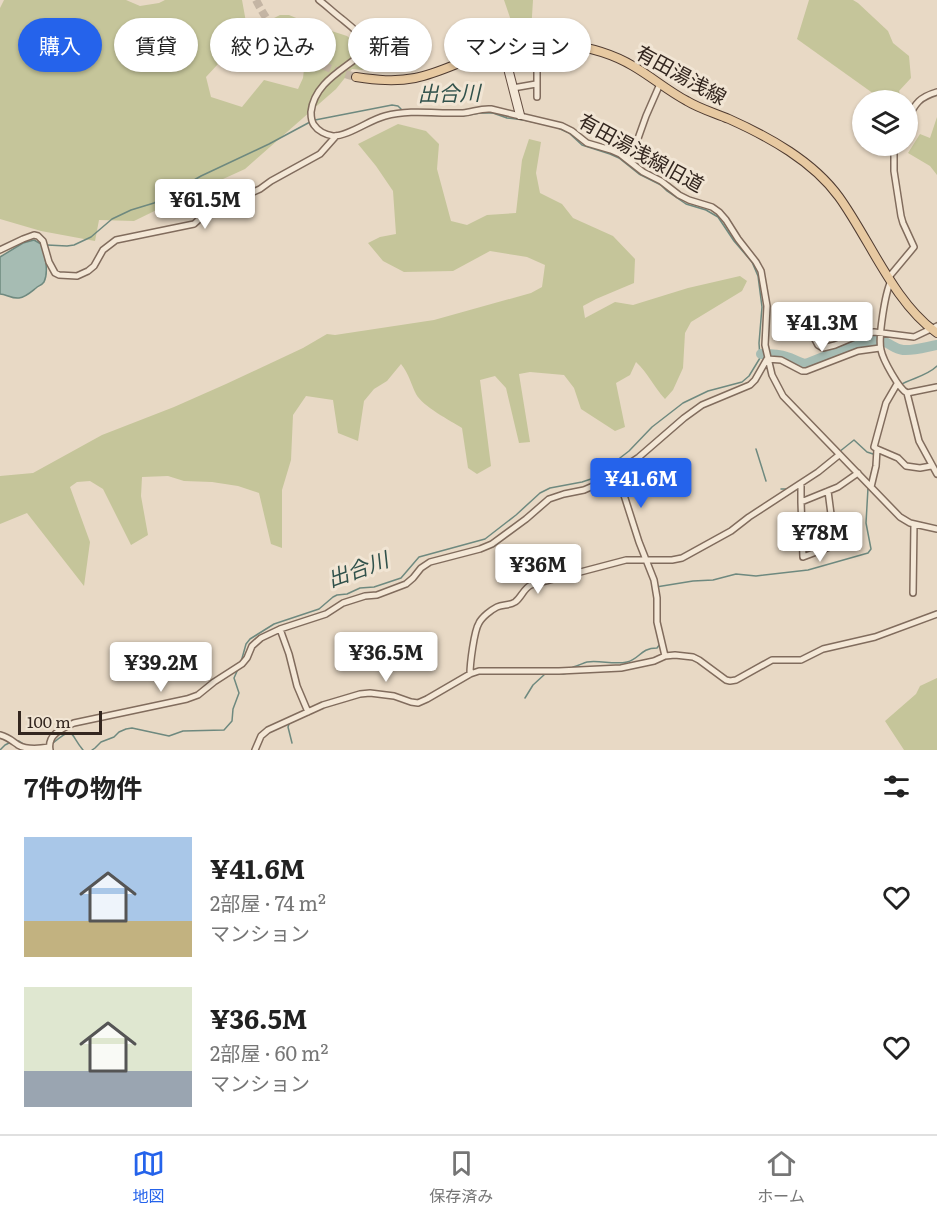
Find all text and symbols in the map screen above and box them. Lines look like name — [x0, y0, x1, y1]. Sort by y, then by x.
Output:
chip: 購入 — [18, 18, 102, 72]
chip: 賃貸 — [114, 18, 198, 72]
chip: 絞り込み — [210, 18, 336, 72]
chip: 新着 — [348, 18, 432, 72]
chip: マンション — [444, 18, 591, 72]
street label: 有田湯浅線 — [631, 36, 733, 111]
water label: 出合川 — [417, 75, 483, 108]
map controls — [852, 90, 918, 156]
button: layers — [852, 90, 918, 156]
street label: 有田湯浅線旧道 — [573, 104, 710, 198]
pin: ¥61.5M — [156, 179, 254, 230]
text: ¥61.5M — [169, 183, 241, 213]
pin: ¥41.3M — [773, 302, 871, 353]
text: ¥41.3M — [786, 306, 858, 336]
pin: ¥41.6M — [592, 458, 690, 509]
text: ¥41.6M — [604, 462, 678, 492]
pin: ¥78M — [784, 512, 856, 563]
text: ¥78M — [791, 516, 849, 546]
water label: 出合川 — [322, 542, 394, 593]
pin: ¥36M — [502, 544, 574, 595]
text: ¥36M — [509, 548, 567, 578]
pin: ¥36.5M — [337, 632, 435, 683]
text: ¥36.5M — [349, 636, 423, 666]
pin: ¥39.2M — [112, 642, 210, 693]
text: ¥39.2M — [124, 646, 198, 676]
scale bar — [18, 708, 102, 736]
text: 100 m — [27, 709, 71, 733]
text: 7件の物件 — [24, 767, 142, 806]
icon: filters — [880, 770, 913, 803]
text: ¥41.6M — [210, 848, 305, 887]
icon: home — [72, 861, 144, 933]
icon: heart — [880, 881, 913, 914]
text: 2部屋 · 74 m² — [210, 887, 326, 917]
text: マンション — [210, 917, 310, 947]
text: ¥36.5M — [210, 998, 307, 1037]
icon: home — [72, 1011, 144, 1083]
icon: heart — [880, 1031, 913, 1064]
text: 2部屋 · 60 m² — [210, 1037, 328, 1067]
text: マンション — [210, 1067, 310, 1097]
tab: 地図 — [132, 1147, 165, 1207]
tab: 保存済み — [429, 1147, 493, 1207]
tab: ホーム — [757, 1147, 805, 1207]

